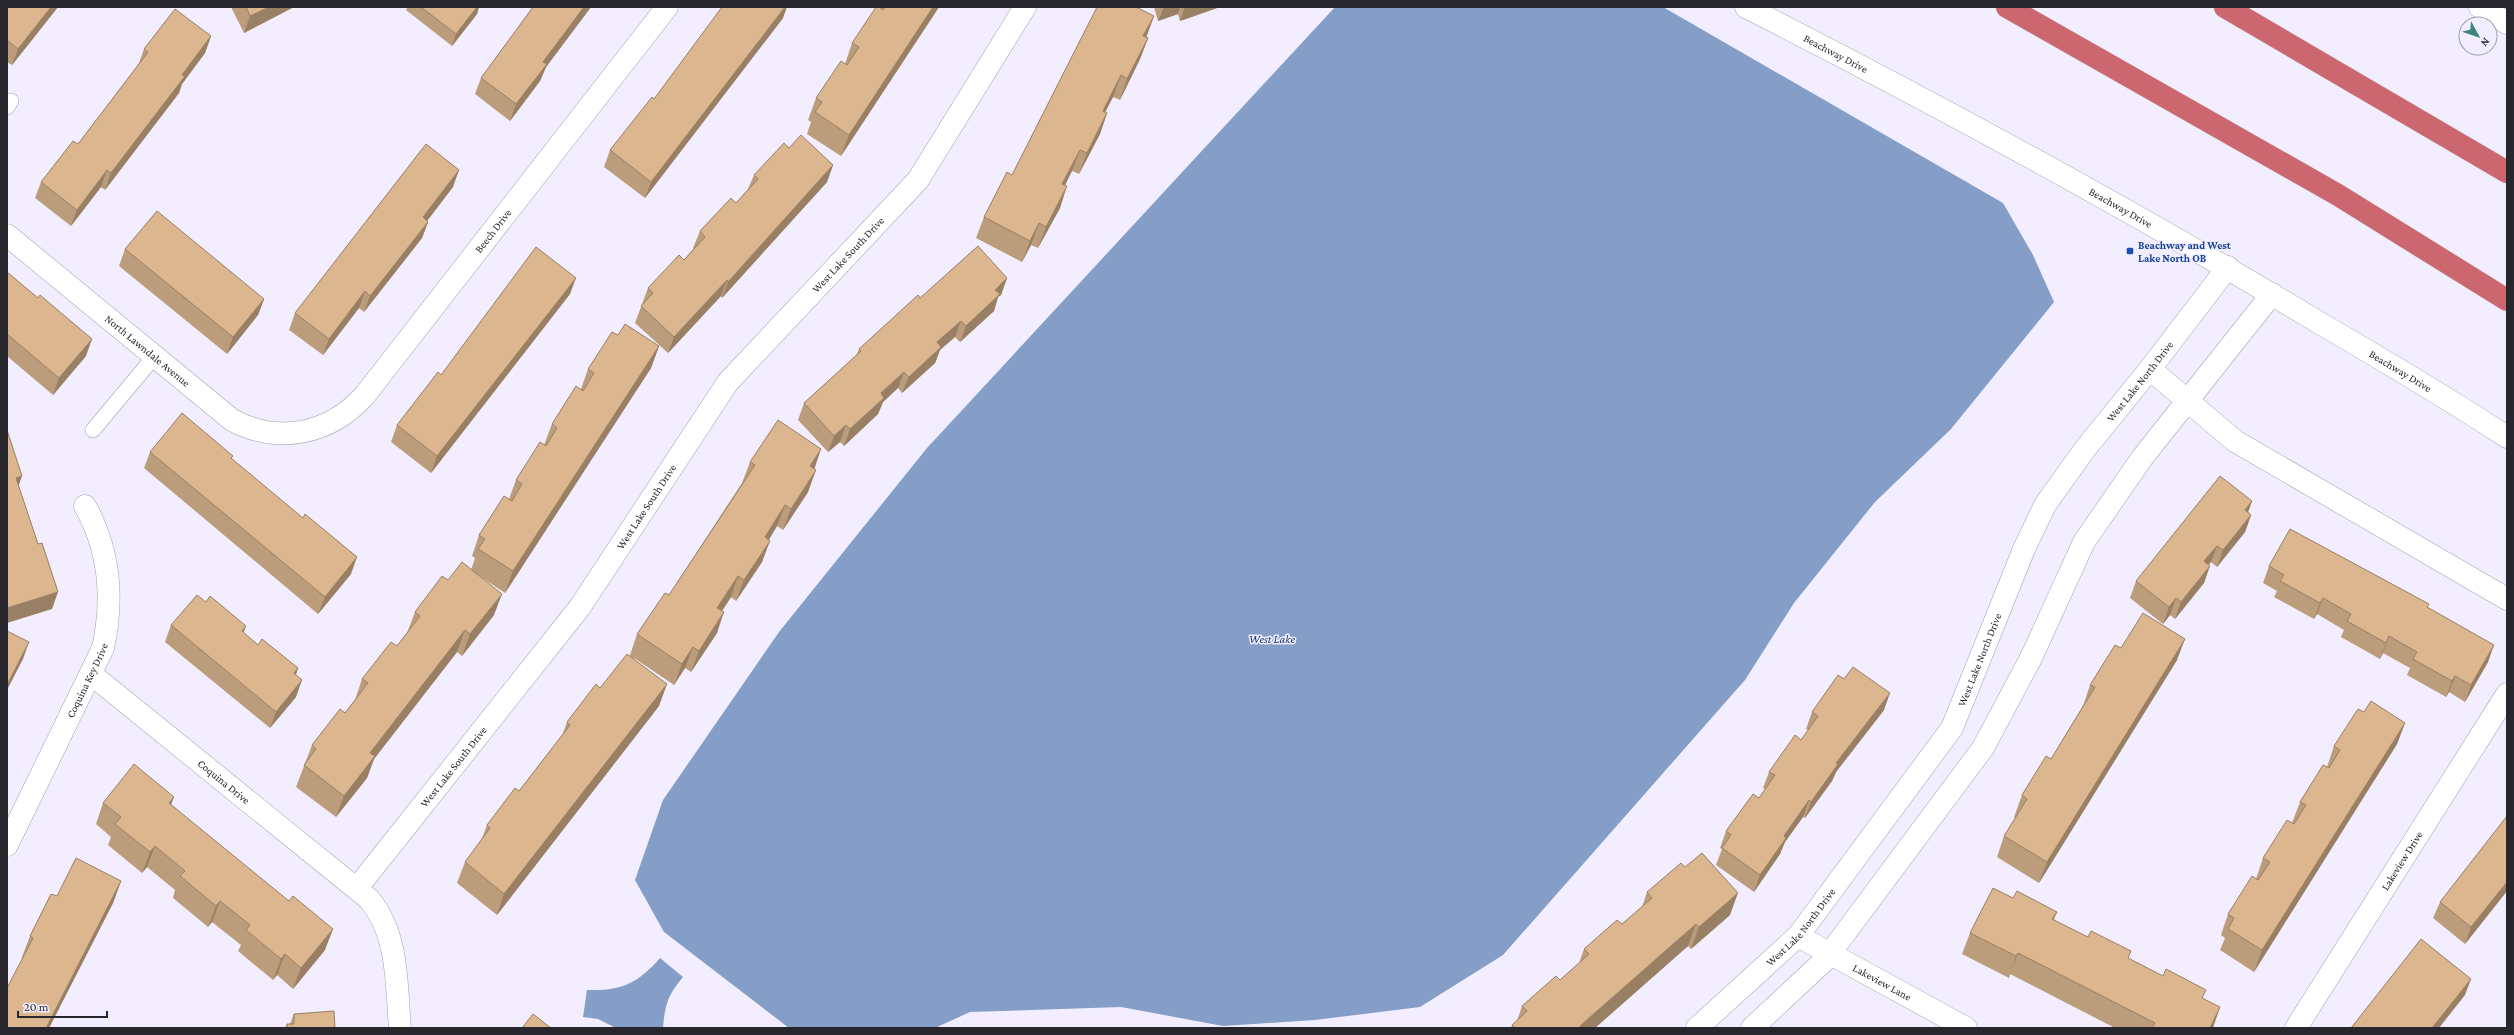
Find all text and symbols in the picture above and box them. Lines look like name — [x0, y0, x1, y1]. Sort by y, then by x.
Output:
north arrow — [2458, 16, 2498, 56]
street label: Beachway Drive — [1802, 32, 1870, 75]
text: N — [2478, 36, 2493, 50]
street label: Beachway Drive — [2087, 185, 2155, 230]
street label: Beech Drive — [472, 206, 514, 255]
street label: West Lake South Drive — [809, 214, 886, 295]
place label: Beachway and West Lake North OB — [2138, 239, 2231, 264]
marker: Beachway and West Lake North OB — [2125, 246, 2135, 256]
street label: North Lawndale Avenue — [103, 312, 192, 389]
street label: West Lake North Drive — [2104, 338, 2175, 424]
street label: Beachway Drive — [2367, 347, 2434, 394]
street label: West Lake South Drive — [614, 462, 678, 551]
street label: West Lake North Drive — [1955, 611, 2004, 708]
water label: West Lake — [1249, 632, 1295, 646]
street label: Coquina Key Drive — [64, 642, 110, 720]
street label: West Lake South Drive — [418, 724, 489, 809]
street label: Coquina Drive — [196, 757, 252, 806]
street label: Lakeview Drive — [2379, 829, 2425, 892]
street label: West Lake North Drive — [1763, 886, 1837, 968]
street label: Lakeview Lane — [1851, 961, 1914, 1003]
scale bar — [18, 993, 107, 1019]
text: 20 m — [24, 1000, 49, 1014]

